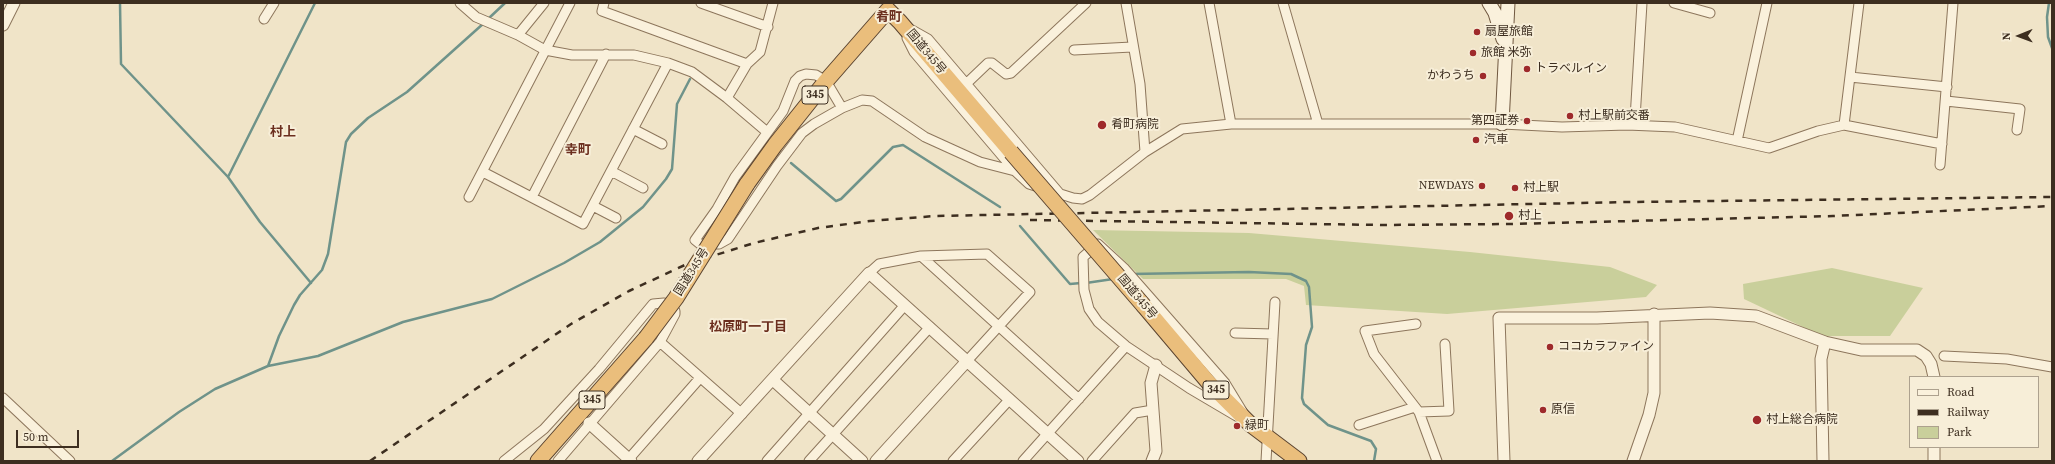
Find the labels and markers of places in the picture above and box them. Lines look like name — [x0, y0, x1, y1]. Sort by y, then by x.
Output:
place label: 扇屋旅館 — [1485, 25, 1533, 39]
marker: 扇屋旅館 — [1472, 27, 1482, 37]
place label: 旅館 米弥 — [1481, 46, 1532, 60]
marker: 旅館 米弥 — [1468, 48, 1478, 58]
place label: トラベルイン — [1535, 62, 1607, 76]
marker: トラベルイン — [1522, 64, 1532, 74]
place label: かわうち — [1427, 69, 1475, 83]
marker: かわうち — [1478, 71, 1488, 81]
place label: 村上駅前交番 — [1578, 109, 1650, 123]
marker: 村上駅前交番 — [1565, 111, 1575, 121]
place label: 第四証券 — [1471, 114, 1519, 128]
marker: 第四証券 — [1522, 116, 1532, 126]
place label: 肴町病院 — [1111, 118, 1159, 132]
marker: 肴町病院 — [1096, 119, 1108, 131]
place label: 汽車 — [1484, 133, 1508, 147]
marker: 汽車 — [1471, 135, 1481, 145]
place label: NEWDAYS — [1419, 179, 1474, 193]
marker: NEWDAYS — [1477, 181, 1487, 191]
place label: 村上駅 — [1523, 181, 1559, 195]
marker: 村上駅 — [1510, 183, 1520, 193]
place label: 村上 — [1518, 209, 1542, 223]
marker: 村上 — [1503, 210, 1515, 222]
place label: ココカラファイン — [1558, 340, 1654, 354]
marker: ココカラファイン — [1545, 342, 1555, 352]
place label: 原信 — [1551, 403, 1575, 417]
marker: 原信 — [1538, 405, 1548, 415]
place label: 村上総合病院 — [1766, 413, 1838, 427]
marker: 村上総合病院 — [1751, 414, 1763, 426]
place label: 緑町 — [1245, 419, 1269, 433]
marker: 緑町 — [1232, 421, 1242, 431]

